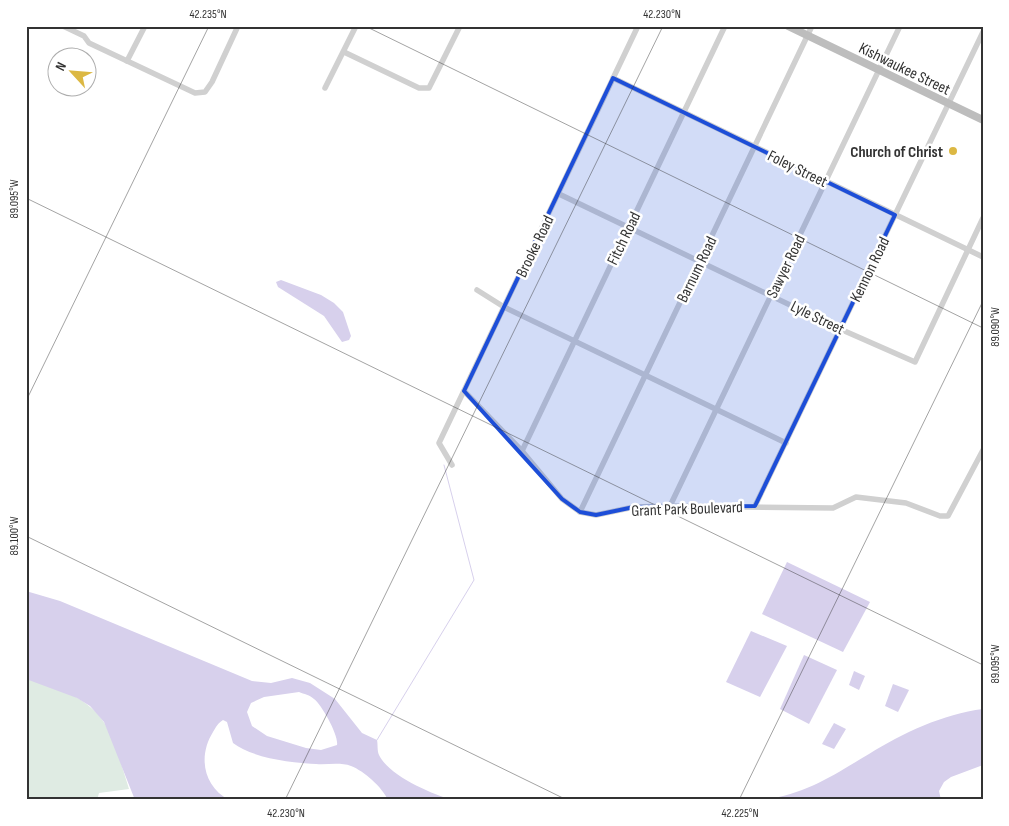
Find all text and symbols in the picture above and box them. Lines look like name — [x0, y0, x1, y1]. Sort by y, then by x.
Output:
text: 42.235°N — [189, 7, 227, 22]
text: 42.230°N — [643, 7, 681, 22]
street label: Kishwaukee Street — [855, 39, 953, 100]
north arrow — [48, 48, 98, 98]
text: N — [51, 59, 70, 74]
place label: Church of Christ — [850, 143, 943, 162]
marker: Church of Christ — [947, 145, 959, 157]
street label: Foley Street — [764, 147, 830, 192]
text: 89.095°W — [7, 179, 22, 219]
street label: Fitch Road — [603, 209, 645, 268]
street label: Brooke Road — [512, 213, 558, 281]
street label: Sawyer Road — [763, 232, 810, 301]
street label: Barnum Road — [673, 234, 721, 306]
street label: Kennon Road — [847, 234, 894, 305]
street label: Lyle Street — [787, 297, 847, 340]
text: 89.090°W — [988, 307, 1003, 347]
street label: Grant Park Boulevard — [631, 498, 743, 521]
text: 89.100°W — [7, 516, 22, 555]
text: 89.095°W — [988, 644, 1003, 684]
text: 42.230°N — [267, 806, 305, 821]
text: 42.225°N — [721, 806, 759, 821]

